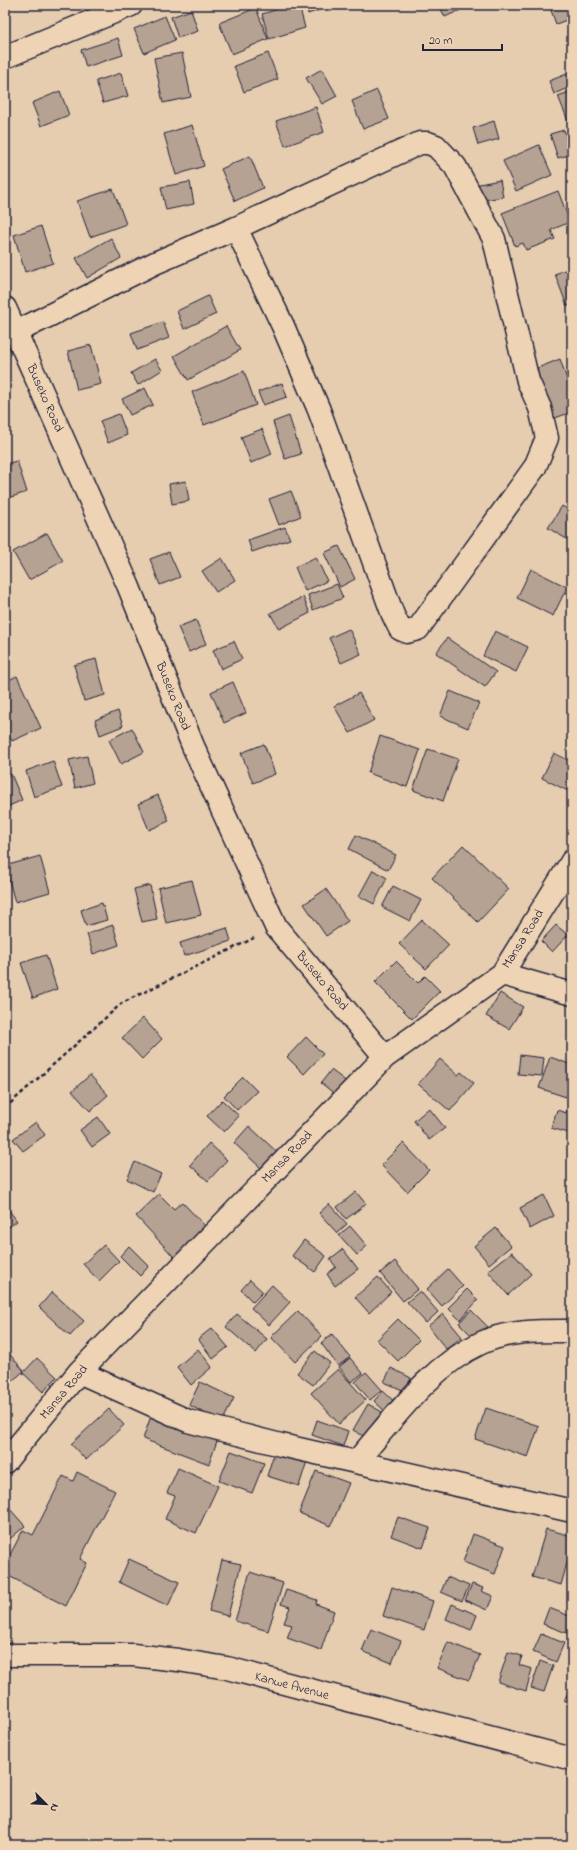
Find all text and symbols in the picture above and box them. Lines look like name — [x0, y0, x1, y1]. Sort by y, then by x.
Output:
scale bar — [423, 26, 502, 52]
text: 20 m — [429, 32, 452, 50]
street label: Buseko Road — [21, 360, 69, 436]
street label: Buseko Road — [150, 658, 196, 734]
street label: Mansa Road — [497, 905, 549, 972]
street label: Buseko Road — [291, 946, 353, 1015]
street label: Mansa Road — [257, 1126, 317, 1188]
street label: Mansa Road — [35, 1360, 93, 1424]
street label: Kanwe Avenue — [253, 1667, 331, 1705]
north arrow — [26, 1784, 66, 1824]
text: N — [45, 1801, 63, 1814]

